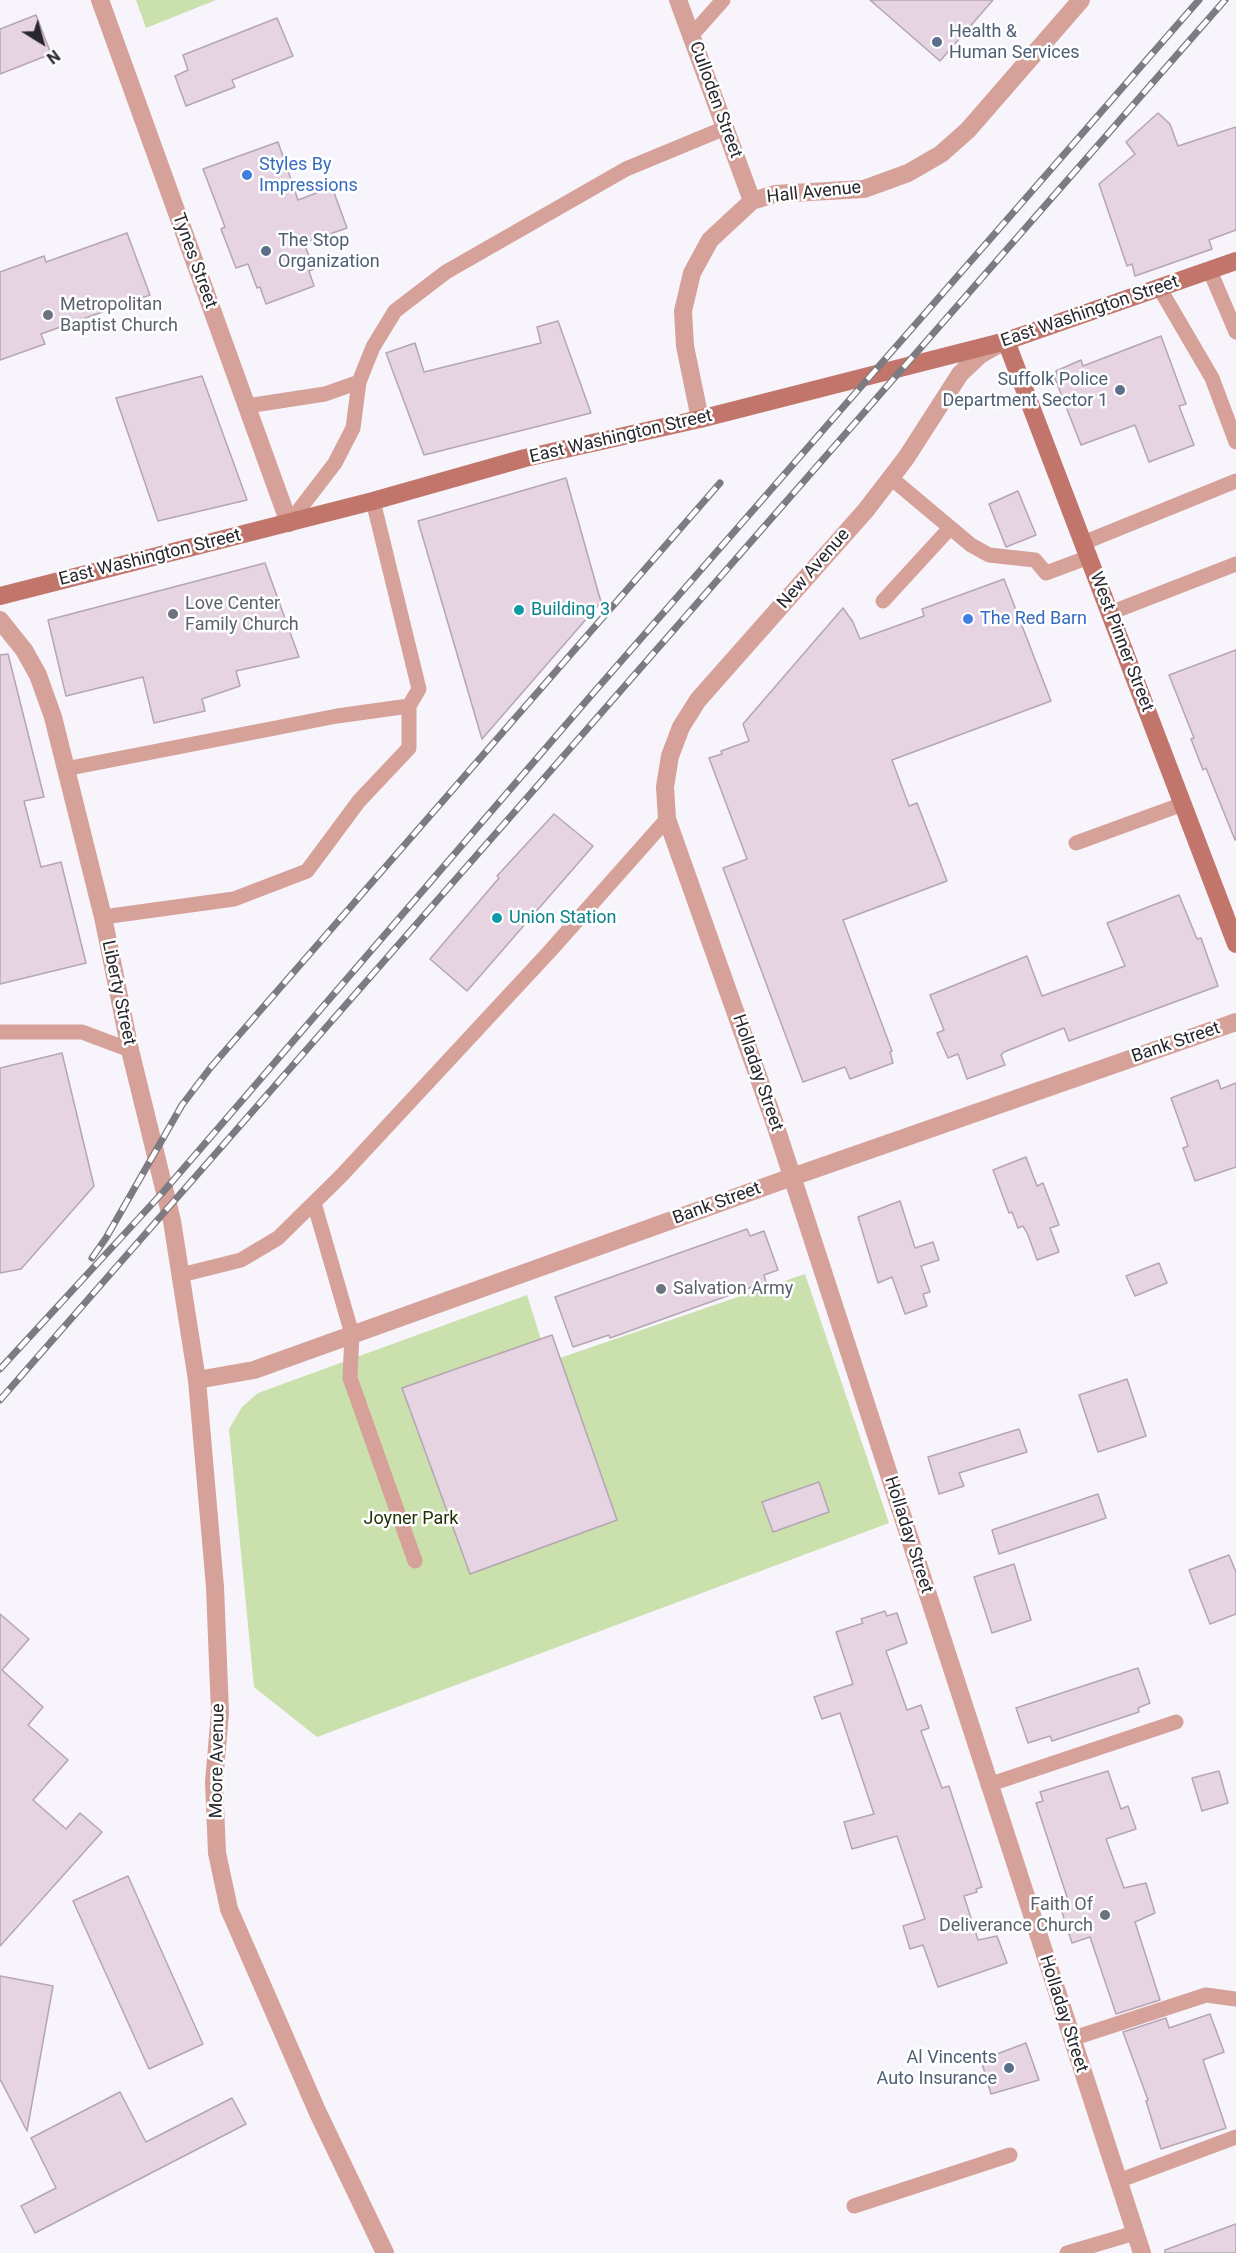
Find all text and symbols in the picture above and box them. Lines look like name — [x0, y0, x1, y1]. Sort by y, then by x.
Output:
north arrow — [12, 12, 72, 72]
place label: Health & Human Services — [949, 21, 1080, 63]
marker: Health & Human Services — [930, 35, 944, 49]
street label: Culloden Street — [684, 39, 746, 161]
text: N — [43, 46, 63, 68]
place label: Styles By Impressions — [259, 154, 358, 196]
marker: Styles By Impressions — [240, 168, 254, 182]
street label: Hall Avenue — [766, 177, 862, 209]
street label: Tynes Street — [167, 211, 221, 311]
place label: The Stop Organization — [278, 230, 380, 272]
marker: The Stop Organization — [259, 244, 273, 258]
street label: East Washington Street — [998, 271, 1182, 353]
place label: Metropolitan Baptist Church — [60, 294, 178, 336]
marker: Metropolitan Baptist Church — [41, 308, 55, 322]
place label: Suffolk Police Department Sector 1 — [942, 369, 1108, 412]
marker: Suffolk Police Department Sector 1 — [1113, 383, 1127, 397]
street label: East Washington Street — [528, 405, 714, 469]
street label: New Avenue — [773, 524, 855, 614]
street label: East Washington Street — [57, 525, 243, 591]
street label: West Pinner Street — [1084, 569, 1158, 715]
place label: Love Center Family Church — [185, 593, 299, 636]
place label: Building 3 — [531, 599, 610, 621]
marker: Building 3 — [512, 603, 526, 617]
marker: Love Center Family Church — [166, 607, 180, 621]
place label: The Red Barn — [980, 608, 1087, 630]
marker: The Red Barn — [961, 612, 975, 626]
place label: Union Station — [509, 907, 616, 929]
marker: Union Station — [490, 911, 504, 925]
street label: Liberty Street — [96, 939, 140, 1047]
street label: Holladay Street — [727, 1012, 787, 1134]
street label: Bank Street — [1129, 1018, 1223, 1068]
street label: Bank Street — [670, 1178, 764, 1230]
place label: Salvation Army — [673, 1278, 793, 1300]
marker: Salvation Army — [654, 1282, 668, 1296]
street label: Holladay Street — [879, 1474, 937, 1596]
park label: Joyner Park — [364, 1508, 458, 1530]
street label: Moore Avenue — [206, 1703, 230, 1819]
place label: Faith Of Deliverance Church — [939, 1894, 1093, 1936]
marker: Faith Of Deliverance Church — [1098, 1908, 1112, 1922]
street label: Holladay Street — [1034, 1953, 1092, 2075]
place label: Al Vincents Auto Insurance — [876, 2047, 997, 2090]
marker: Al Vincents Auto Insurance — [1002, 2061, 1016, 2075]

